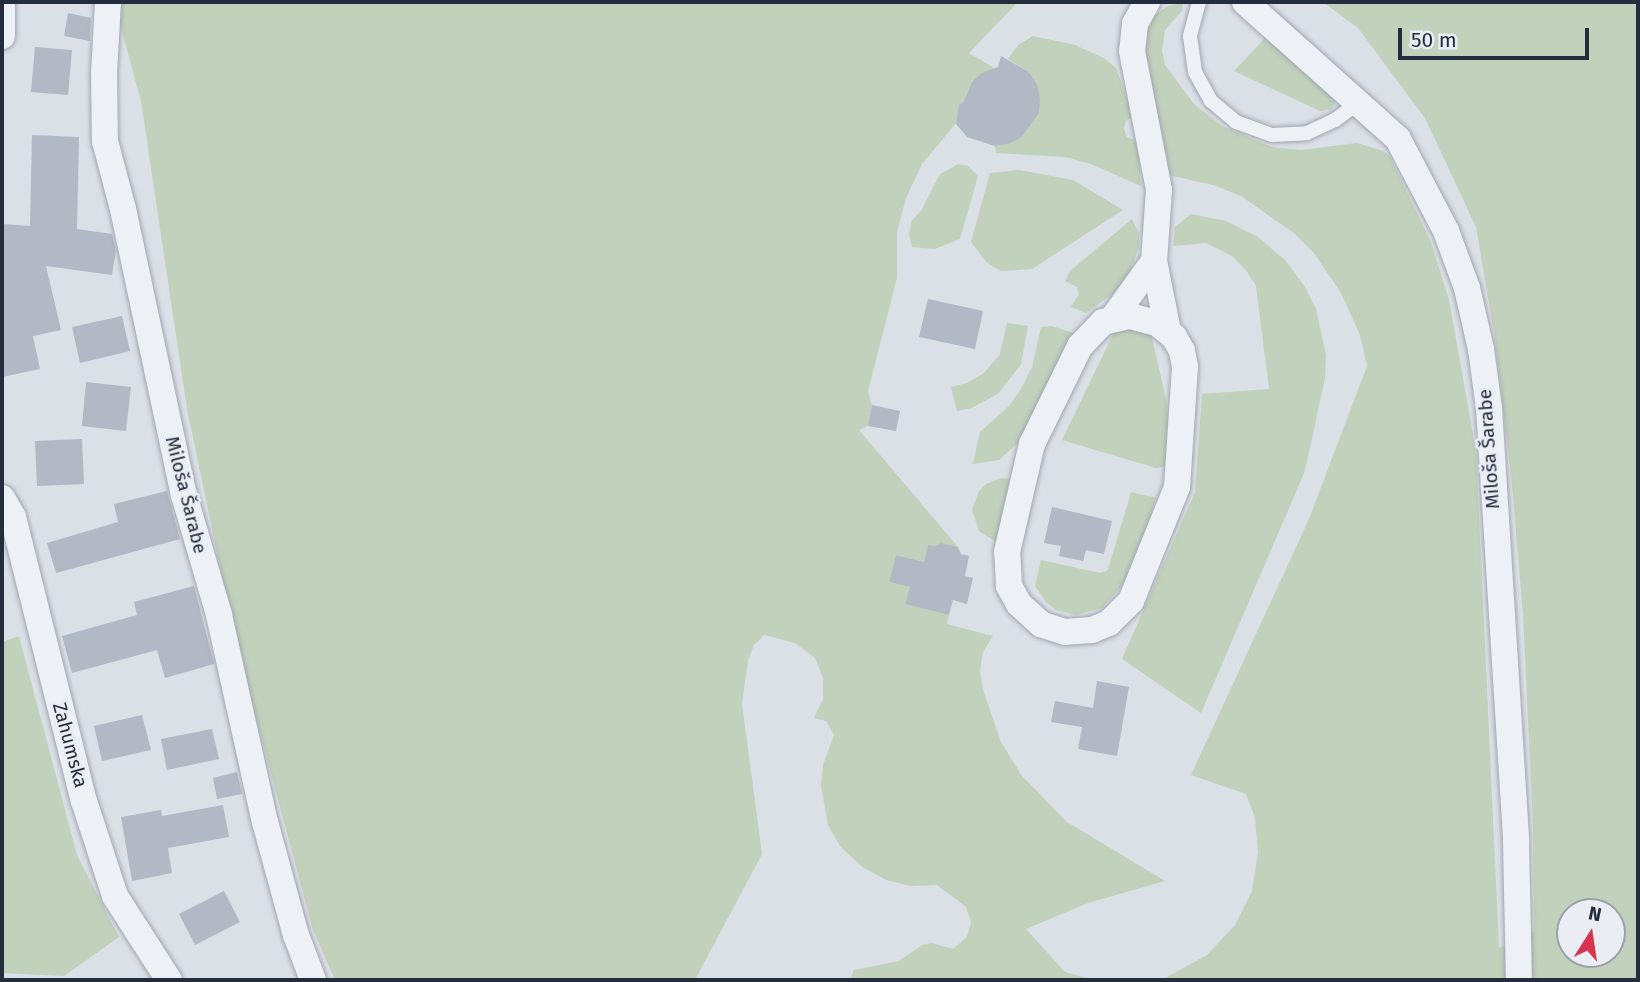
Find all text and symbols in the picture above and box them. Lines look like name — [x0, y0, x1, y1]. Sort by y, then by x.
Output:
scale bar — [1402, 14, 1593, 58]
text: 50 m — [1411, 27, 1457, 53]
street label: Miloša Šarabe — [1473, 388, 1505, 510]
street label: Miloša Šarabe — [160, 434, 212, 556]
street label: Zahumska — [48, 700, 92, 790]
north arrow — [1556, 898, 1626, 968]
text: N — [1586, 901, 1604, 926]

